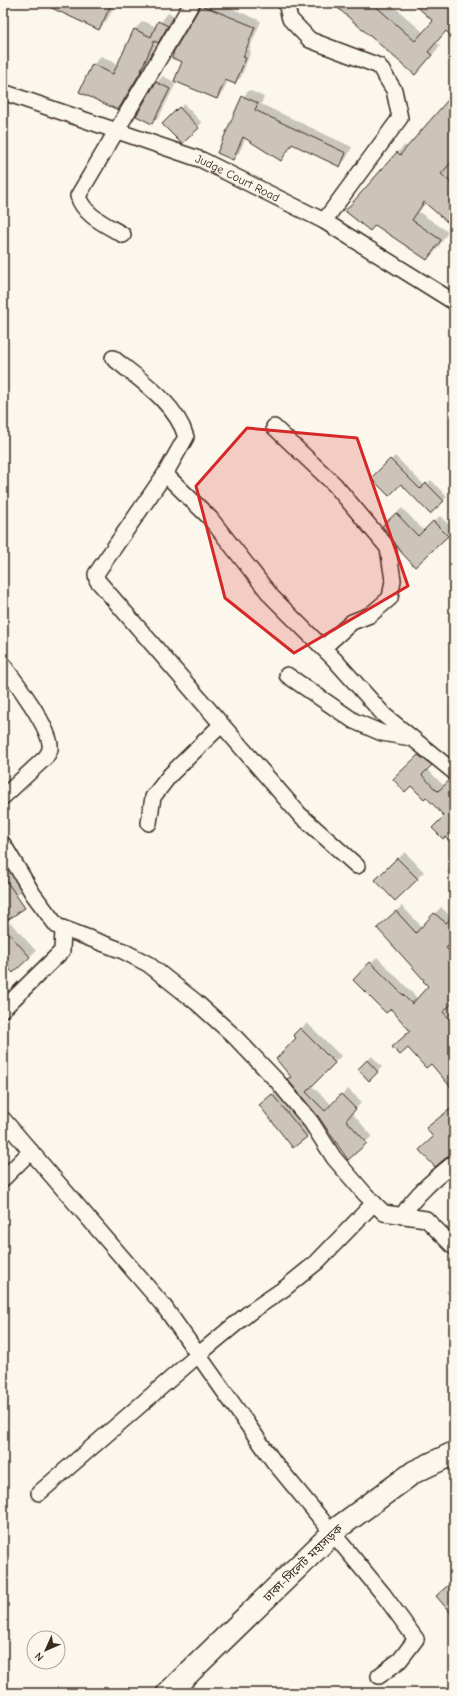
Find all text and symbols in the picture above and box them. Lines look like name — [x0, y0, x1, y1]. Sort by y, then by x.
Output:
street label: Judge Court Road — [194, 151, 282, 205]
street label: ঢাকা-সিলেট মহাসড়ক — [259, 1521, 346, 1605]
north arrow — [26, 1630, 66, 1670]
text: N — [32, 1650, 46, 1664]

